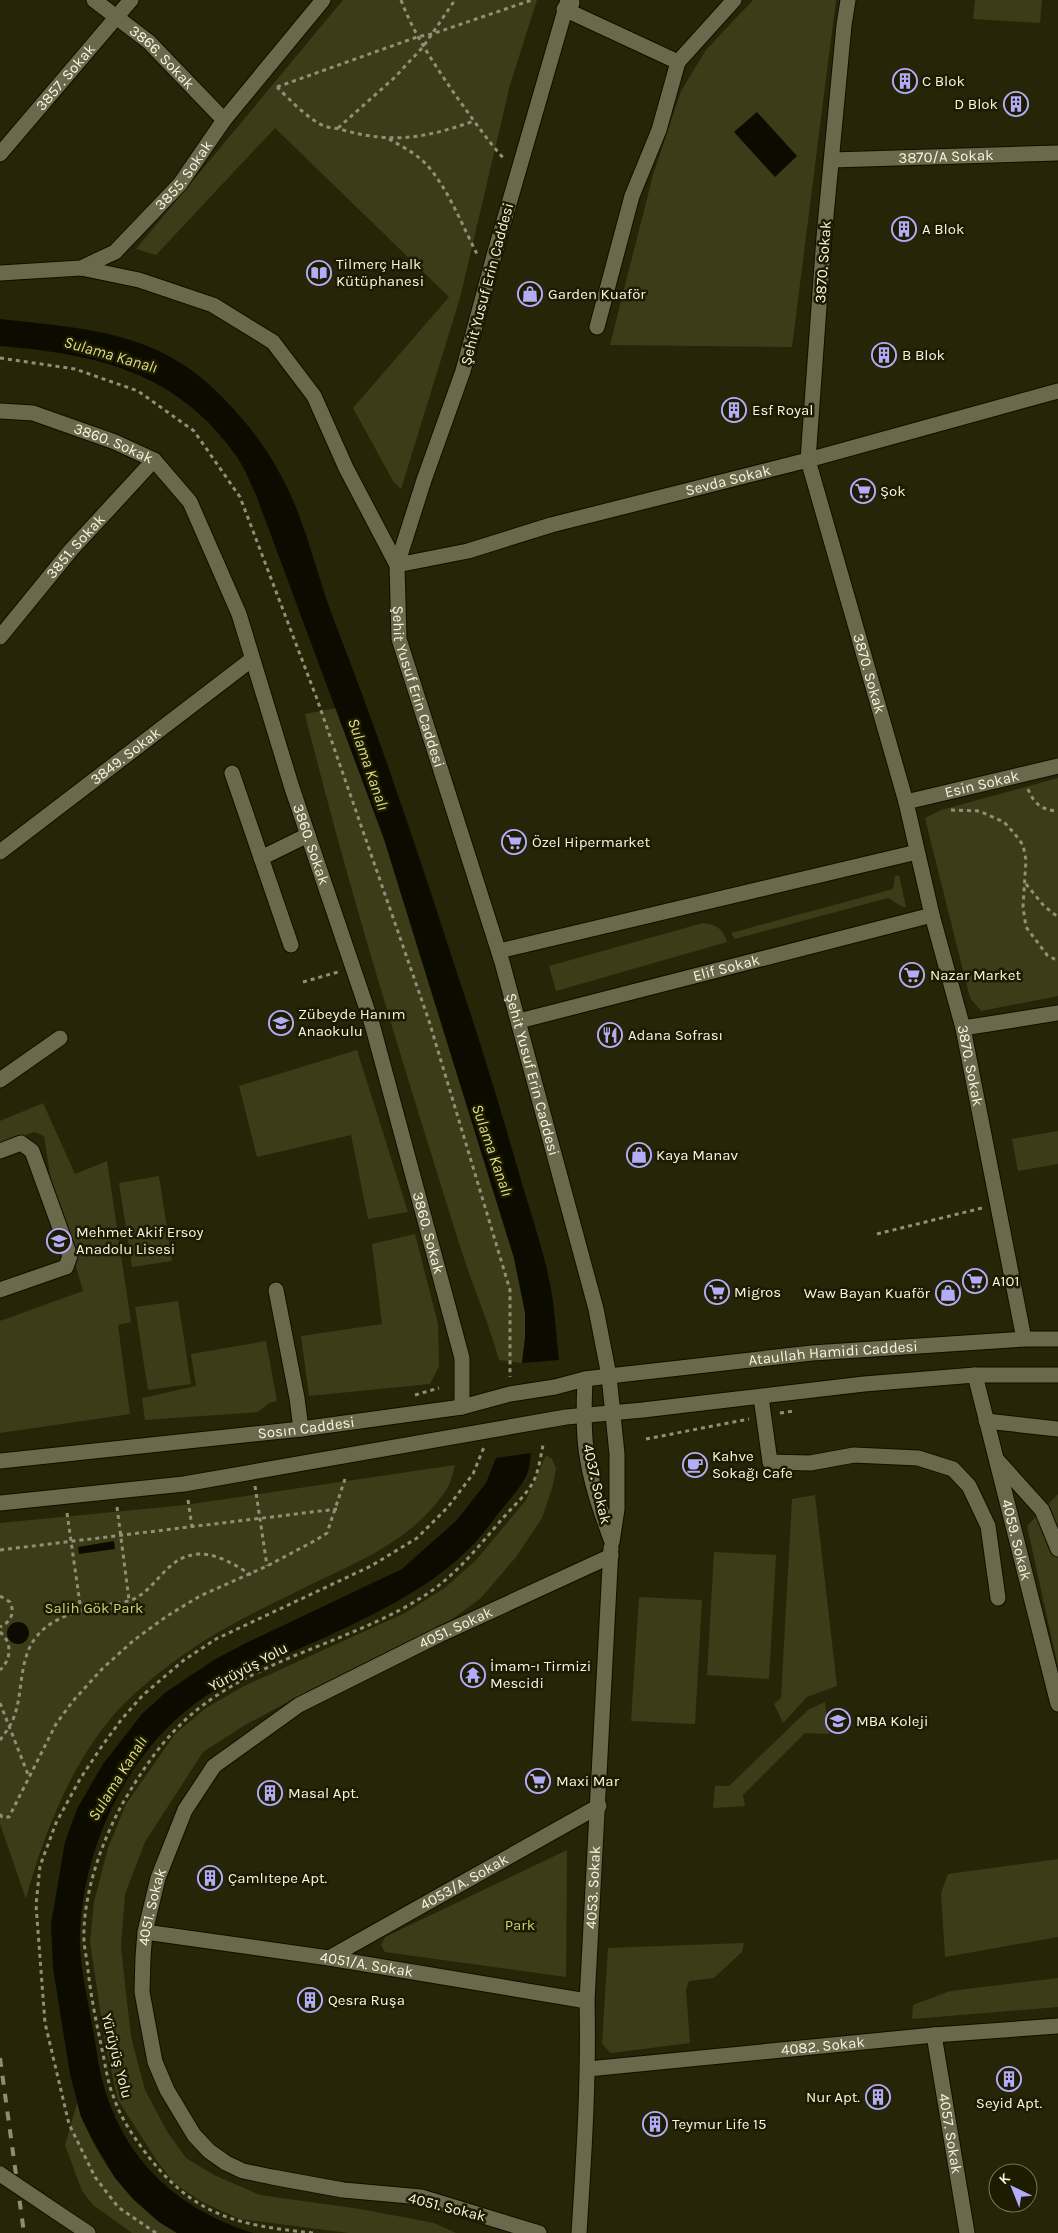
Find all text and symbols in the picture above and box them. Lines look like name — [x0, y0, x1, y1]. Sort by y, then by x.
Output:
street label: 3866. Sokak — [126, 21, 198, 93]
street label: 3857. Sokak — [32, 40, 99, 114]
building icon: C Blok — [892, 68, 918, 94]
place label: C Blok — [922, 72, 965, 90]
building icon: D Blok — [1003, 91, 1029, 117]
place label: D Blok — [954, 95, 998, 113]
street label: 3855. Sokak — [151, 137, 216, 214]
street label: 3870/A Sokak — [898, 146, 994, 167]
street label: Şehit Yusuf Erin Caddesi — [457, 201, 517, 367]
building icon: A Blok — [891, 216, 917, 242]
street label: 3870. Sokak — [811, 220, 835, 304]
place label: A Blok — [922, 220, 964, 238]
place label: Tilmerç Halk Kütüphanesi — [336, 255, 424, 290]
library icon: Tilmerç Halk Kütüphanesi — [306, 260, 332, 286]
shop icon: Garden Kuaför — [517, 281, 543, 307]
place label: Garden Kuaför — [548, 285, 646, 303]
water label: Sulama Kanalı — [62, 332, 160, 377]
building icon: B Blok — [871, 342, 897, 368]
place label: B Blok — [902, 346, 945, 364]
building icon: Esf Royal — [721, 397, 747, 423]
place label: Esf Royal — [752, 401, 813, 419]
street label: 3860. Sokak — [71, 419, 156, 467]
street label: Sevda Sokak — [683, 461, 773, 500]
supermarket icon: Şok — [850, 478, 876, 504]
place label: Şok — [880, 482, 906, 500]
street label: 3851. Sokak — [42, 510, 109, 582]
street label: Şehit Yusuf Erin Caddesi — [389, 605, 448, 770]
street label: 3870. Sokak — [849, 631, 889, 716]
water label: Sulama Kanalı — [344, 716, 393, 813]
street label: 3849. Sokak — [87, 723, 164, 789]
street label: Esin Sokak — [943, 767, 1021, 802]
street label: 3860. Sokak — [289, 802, 333, 887]
supermarket icon: Özel Hipermarket — [501, 829, 527, 855]
place label: Özel Hipermarket — [532, 833, 651, 851]
street label: Elif Sokak — [691, 951, 762, 985]
supermarket icon: Nazar Market — [899, 962, 925, 988]
place label: Nazar Market — [930, 966, 1021, 984]
street label: Şehit Yusuf Erin Caddesi — [502, 991, 563, 1158]
place label: Zübeyde Hanım Anaokulu — [298, 1005, 406, 1040]
school or university icon: Zübeyde Hanım Anaokulu — [268, 1010, 294, 1036]
restaurant icon: Adana Sofrası — [597, 1022, 623, 1048]
street label: 3870. Sokak — [954, 1023, 987, 1108]
place label: Adana Sofrası — [628, 1026, 723, 1044]
water label: Sulama Kanalı — [468, 1102, 517, 1199]
shop icon: Kaya Manav — [626, 1142, 652, 1168]
place label: Kaya Manav — [656, 1146, 738, 1164]
street label: 3860. Sokak — [409, 1190, 448, 1276]
place label: Mehmet Akif Ersoy Anadolu Lisesi — [76, 1223, 204, 1258]
school or university icon: Mehmet Akif Ersoy Anadolu Lisesi — [46, 1228, 72, 1254]
supermarket icon: A101 — [962, 1268, 988, 1294]
place label: A101 — [992, 1272, 1019, 1290]
supermarket icon: Migros — [704, 1279, 730, 1305]
shop icon: Waw Bayan Kuaför — [935, 1280, 961, 1306]
place label: Migros — [734, 1283, 781, 1301]
place label: Waw Bayan Kuaför — [804, 1284, 931, 1302]
street label: Ataullah Hamidi Caddesi — [747, 1337, 918, 1369]
street label: Sosın Caddesi — [257, 1413, 356, 1443]
street label: 4037. Sokak — [579, 1442, 615, 1526]
place label: Kahve Sokağı Cafe — [712, 1447, 793, 1482]
cafe icon: Kahve Sokağı Cafe — [682, 1452, 708, 1478]
street label: 4059. Sokak — [998, 1497, 1035, 1582]
park label: Salih Gök Park — [45, 1599, 143, 1617]
street label: 4051. Sokak — [416, 1603, 495, 1653]
street label: Yürüyüş Yolu — [205, 1639, 291, 1695]
place label: İmam-ı Tirmizi Mescidi — [490, 1657, 591, 1692]
temple icon: İmam-ı Tirmizi Mescidi — [460, 1662, 486, 1688]
school or university icon: MBA Koleji — [825, 1708, 851, 1734]
place label: MBA Koleji — [856, 1712, 929, 1730]
water label: Sulama Kanalı — [84, 1732, 151, 1824]
supermarket icon: Maxi Mar — [525, 1768, 551, 1794]
place label: Maxi Mar — [556, 1772, 620, 1790]
building icon: Masal Apt. — [257, 1780, 283, 1806]
place label: Masal Apt. — [288, 1784, 359, 1802]
street label: 4053. Sokak — [582, 1845, 604, 1929]
street label: 4053/A. Sokak — [417, 1850, 511, 1914]
street label: 4051. Sokak — [135, 1865, 170, 1947]
building icon: Çamlıtepe Apt. — [197, 1865, 223, 1891]
place label: Çamlıtepe Apt. — [228, 1869, 328, 1887]
park label: Park — [505, 1916, 535, 1934]
street label: 4051/A. Sokak — [319, 1948, 415, 1981]
building icon: Qesra Ruşa — [297, 1987, 323, 2013]
place label: Qesra Ruşa — [328, 1991, 405, 2009]
street label: Yürüyüş Yolu — [98, 2012, 136, 2100]
street label: 4082. Sokak — [780, 2033, 866, 2059]
building icon: Seyid Apt. — [996, 2066, 1022, 2092]
building icon: Nur Apt. — [865, 2084, 891, 2110]
place label: Nur Apt. — [806, 2088, 860, 2106]
street label: 4057. Sokak — [935, 2092, 966, 2175]
place label: Seyid Apt. — [976, 2094, 1043, 2112]
building icon: Teymur Life 15 — [642, 2111, 668, 2137]
place label: Teymur Life 15 — [672, 2115, 766, 2133]
north arrow — [988, 2163, 1038, 2213]
text: K — [995, 2169, 1014, 2188]
street label: 4051. Sokak — [406, 2189, 488, 2225]

